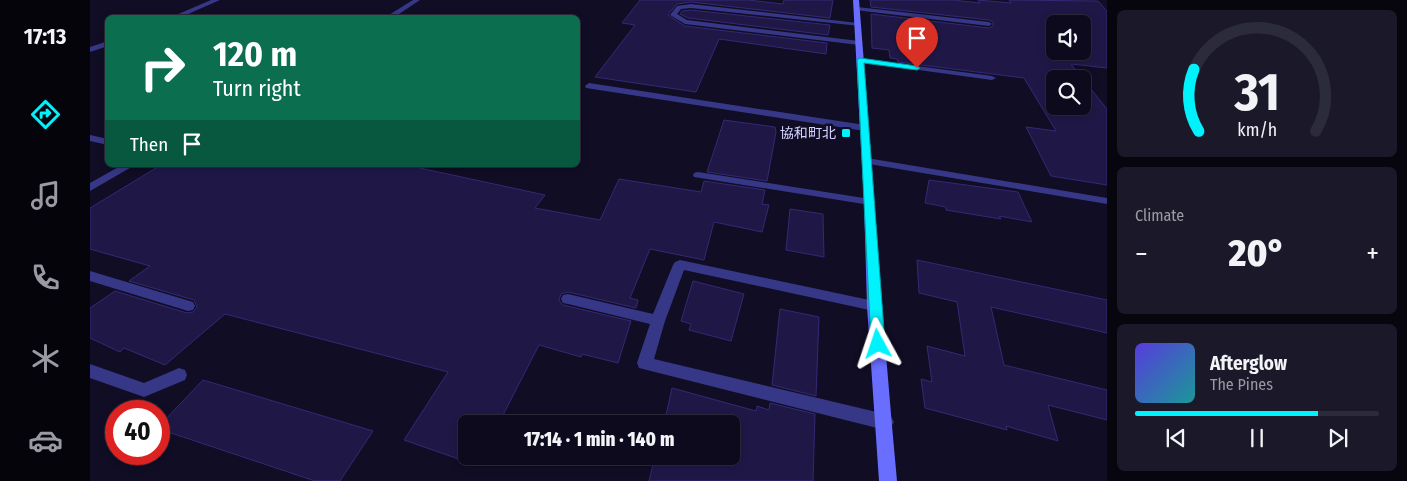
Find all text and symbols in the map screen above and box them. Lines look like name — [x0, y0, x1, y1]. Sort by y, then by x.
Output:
map controls — [1046, 15, 1091, 115]
button: sound — [1046, 15, 1091, 60]
pin — [896, 17, 938, 68]
text: 17:13 — [24, 23, 66, 50]
icon: arrive — [903, 24, 931, 52]
text: 120 m — [213, 33, 297, 75]
icon: right — [130, 35, 195, 100]
text: 31 — [1233, 61, 1280, 124]
button: search — [1046, 70, 1091, 115]
text: Turn right — [213, 75, 301, 102]
icon: directions — [28, 97, 63, 132]
text: km/h — [1237, 119, 1277, 141]
place label: 協和町北 — [780, 125, 836, 142]
marker: 協和町北 — [840, 127, 852, 139]
icon: arrive — [178, 130, 206, 158]
text: Then — [130, 133, 168, 156]
icon: music — [28, 178, 63, 213]
text: Climate — [1135, 206, 1184, 225]
text: 20° — [1229, 230, 1285, 276]
text: − — [1135, 237, 1148, 270]
text: + — [1366, 237, 1379, 270]
icon: phone — [28, 260, 63, 295]
position arrow — [851, 317, 903, 369]
icon: climate — [28, 341, 63, 376]
text: Afterglow — [1210, 352, 1287, 375]
text: The Pines — [1210, 375, 1273, 394]
speed limit sign: 40 — [105, 400, 170, 465]
icon: car — [28, 423, 63, 458]
icon: previous — [1162, 424, 1190, 452]
icon: pause — [1243, 424, 1271, 452]
icon: next — [1324, 424, 1352, 452]
text: 17:14 · 1 min · 140 m — [524, 428, 674, 451]

